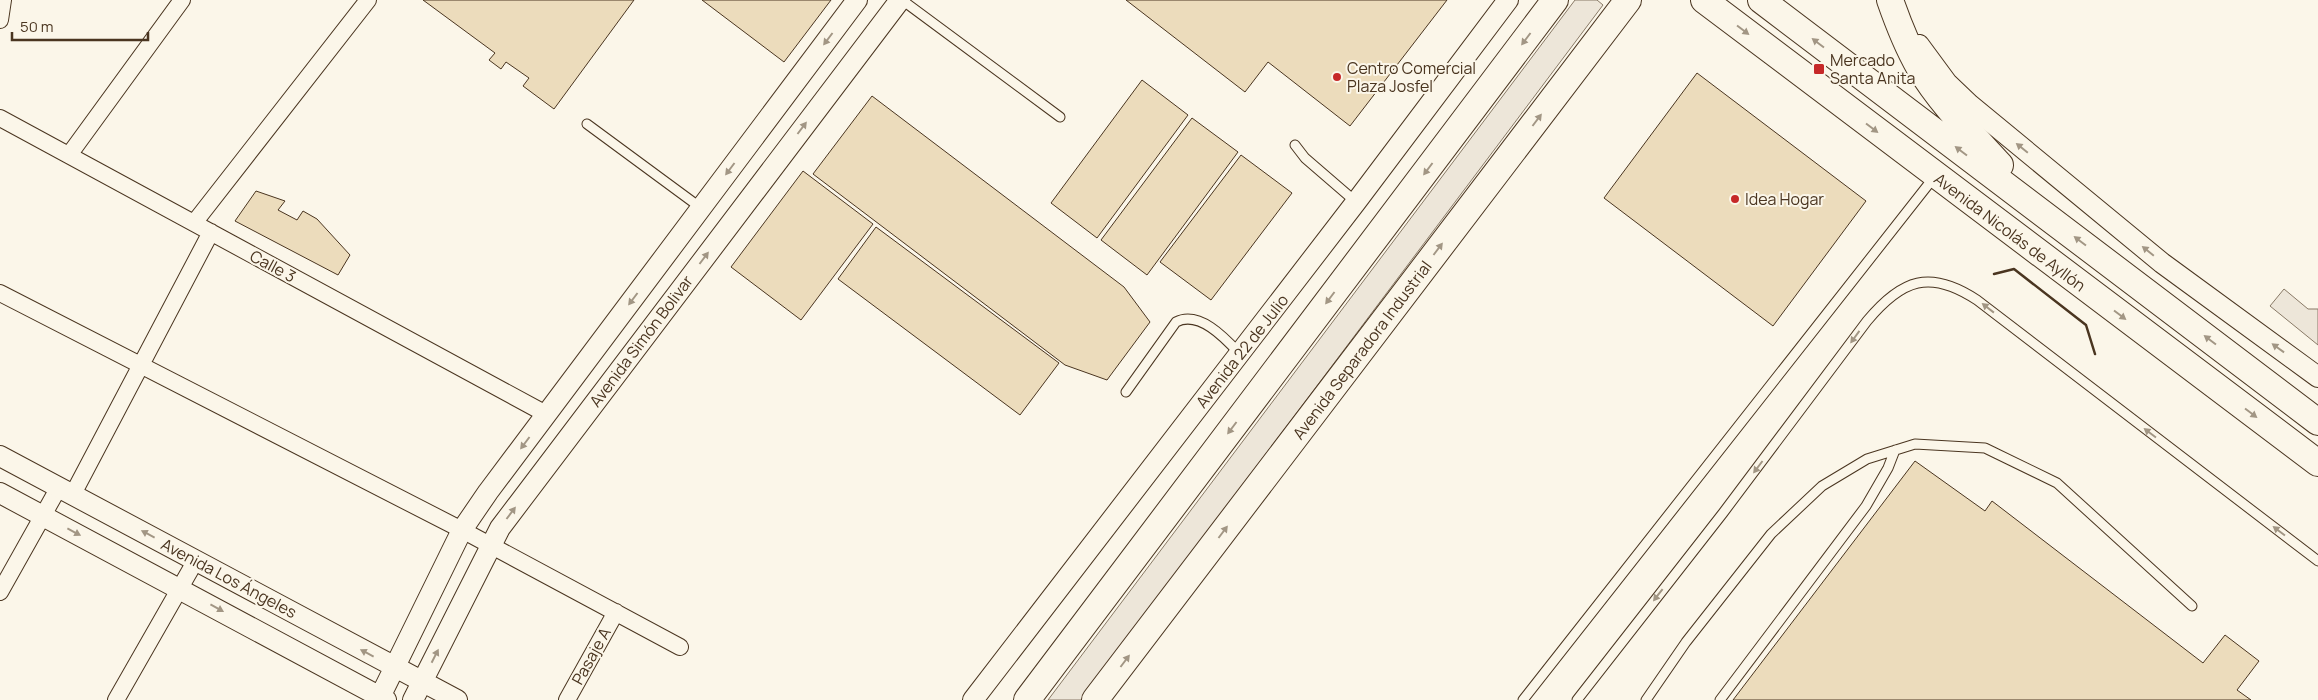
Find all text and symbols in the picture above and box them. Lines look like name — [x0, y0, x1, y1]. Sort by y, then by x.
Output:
scale bar — [12, 10, 149, 42]
text: 50 m — [20, 16, 54, 37]
one-way arrow — [1736, 24, 1749, 35]
one-way arrow — [823, 32, 833, 46]
one-way arrow — [1521, 32, 1531, 46]
one-way arrow — [1812, 37, 1825, 48]
place label: Mercado Santa Anita — [1830, 49, 1915, 89]
place label: Centro Comercial Plaza Josfel — [1347, 57, 1476, 97]
marker: Mercado Santa Anita — [1812, 62, 1826, 76]
marker: Centro Comercial Plaza Josfel — [1331, 71, 1343, 83]
one-way arrow — [1531, 114, 1542, 127]
one-way arrow — [797, 122, 807, 135]
one-way arrow — [1865, 122, 1878, 133]
one-way arrow — [2017, 142, 2029, 154]
one-way arrow — [1954, 146, 1968, 156]
one-way arrow — [725, 162, 736, 175]
one-way arrow — [1423, 162, 1433, 176]
street label: Avenida Nicolás de Ayllón — [1930, 168, 2090, 296]
place label: Idea Hogar — [1745, 188, 1824, 210]
marker: Idea Hogar — [1729, 193, 1741, 205]
one-way arrow — [2074, 236, 2087, 247]
one-way arrow — [1433, 242, 1443, 256]
street label: Calle 3 — [246, 245, 300, 287]
one-way arrow — [2142, 246, 2155, 257]
one-way arrow — [699, 251, 709, 265]
street label: Avenida Separadora Industrial — [1287, 256, 1437, 444]
street label: Avenida Simón Bolivar — [584, 270, 698, 411]
street label: Avenida 22 de Julio — [1191, 290, 1293, 412]
one-way arrow — [1325, 291, 1336, 304]
one-way arrow — [628, 292, 638, 306]
one-way arrow — [1982, 303, 1995, 314]
one-way arrow — [2113, 310, 2126, 321]
one-way arrow — [1850, 330, 1860, 344]
one-way arrow — [2204, 334, 2217, 345]
one-way arrow — [2272, 343, 2285, 354]
one-way arrow — [2244, 407, 2257, 418]
one-way arrow — [1227, 421, 1238, 434]
one-way arrow — [2144, 427, 2157, 438]
one-way arrow — [519, 436, 530, 449]
one-way arrow — [1752, 460, 1763, 473]
one-way arrow — [506, 506, 516, 520]
one-way arrow — [1218, 526, 1229, 539]
one-way arrow — [2273, 526, 2286, 537]
one-way arrow — [67, 528, 81, 536]
one-way arrow — [140, 530, 155, 538]
street label: Avenida Los Ángeles — [157, 533, 301, 623]
one-way arrow — [1652, 588, 1663, 601]
one-way arrow — [211, 604, 224, 613]
street label: Pasaje A — [566, 623, 616, 689]
one-way arrow — [361, 649, 374, 658]
one-way arrow — [431, 649, 439, 664]
one-way arrow — [1120, 654, 1130, 668]

